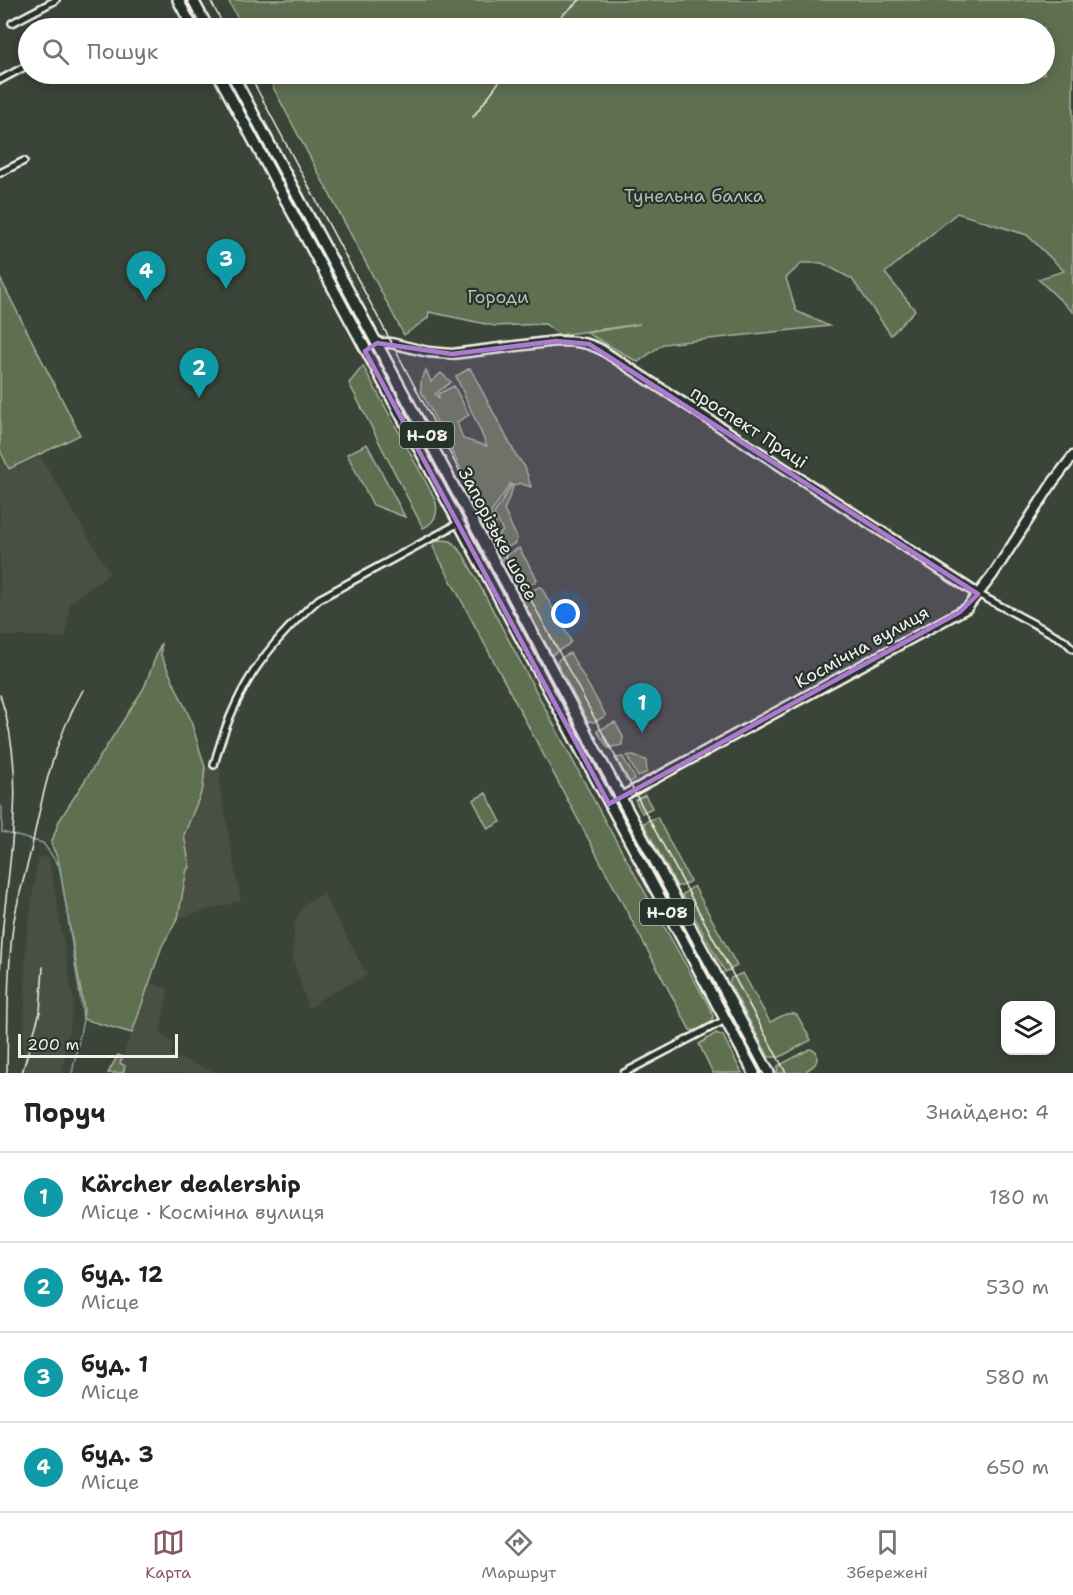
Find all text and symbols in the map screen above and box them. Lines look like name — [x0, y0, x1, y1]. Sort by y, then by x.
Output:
search box — [18, 18, 1055, 84]
icon: search — [39, 35, 72, 68]
text: Пошук — [87, 37, 158, 66]
park label: Тунельна балка — [624, 184, 764, 208]
pin: 3 — [206, 240, 246, 289]
pin: 4 — [126, 252, 166, 301]
park label: Городи — [467, 285, 529, 309]
pin: 2 — [180, 348, 218, 398]
street label: проспект Праці — [686, 380, 812, 474]
road number: Н-08 — [400, 422, 454, 448]
street label: Запорізьке шосе — [453, 463, 543, 605]
your location — [551, 599, 580, 628]
street label: Космічна вулиця — [791, 600, 933, 694]
pin: 1 — [622, 684, 662, 733]
road number: Н-08 — [640, 899, 694, 925]
map controls — [1001, 1001, 1055, 1055]
button: layers — [1001, 1001, 1055, 1055]
scale bar — [18, 1031, 178, 1058]
text: 200 m — [27, 1034, 79, 1055]
text: Поруч — [24, 1095, 106, 1130]
text: Знайдено: 4 — [926, 1099, 1049, 1125]
text: Kärcher dealership — [81, 1170, 301, 1199]
text: 1 — [39, 1184, 48, 1210]
text: 180 m — [989, 1184, 1049, 1210]
text: Місце · Космічна вулиця — [81, 1199, 325, 1225]
text: буд. 12 — [81, 1260, 163, 1289]
text: 2 — [37, 1274, 51, 1300]
text: 530 m — [986, 1274, 1049, 1300]
text: Місце — [81, 1289, 139, 1315]
text: буд. 1 — [81, 1350, 148, 1379]
text: 3 — [37, 1364, 51, 1390]
text: 580 m — [986, 1364, 1049, 1390]
text: Місце — [81, 1379, 139, 1405]
text: буд. 3 — [81, 1440, 154, 1469]
text: 4 — [37, 1454, 51, 1480]
text: 650 m — [986, 1454, 1049, 1480]
text: Місце — [81, 1469, 139, 1495]
tab: Карта — [145, 1526, 191, 1583]
tab: Маршрут — [482, 1526, 556, 1583]
tab: Збережені — [847, 1526, 928, 1583]

